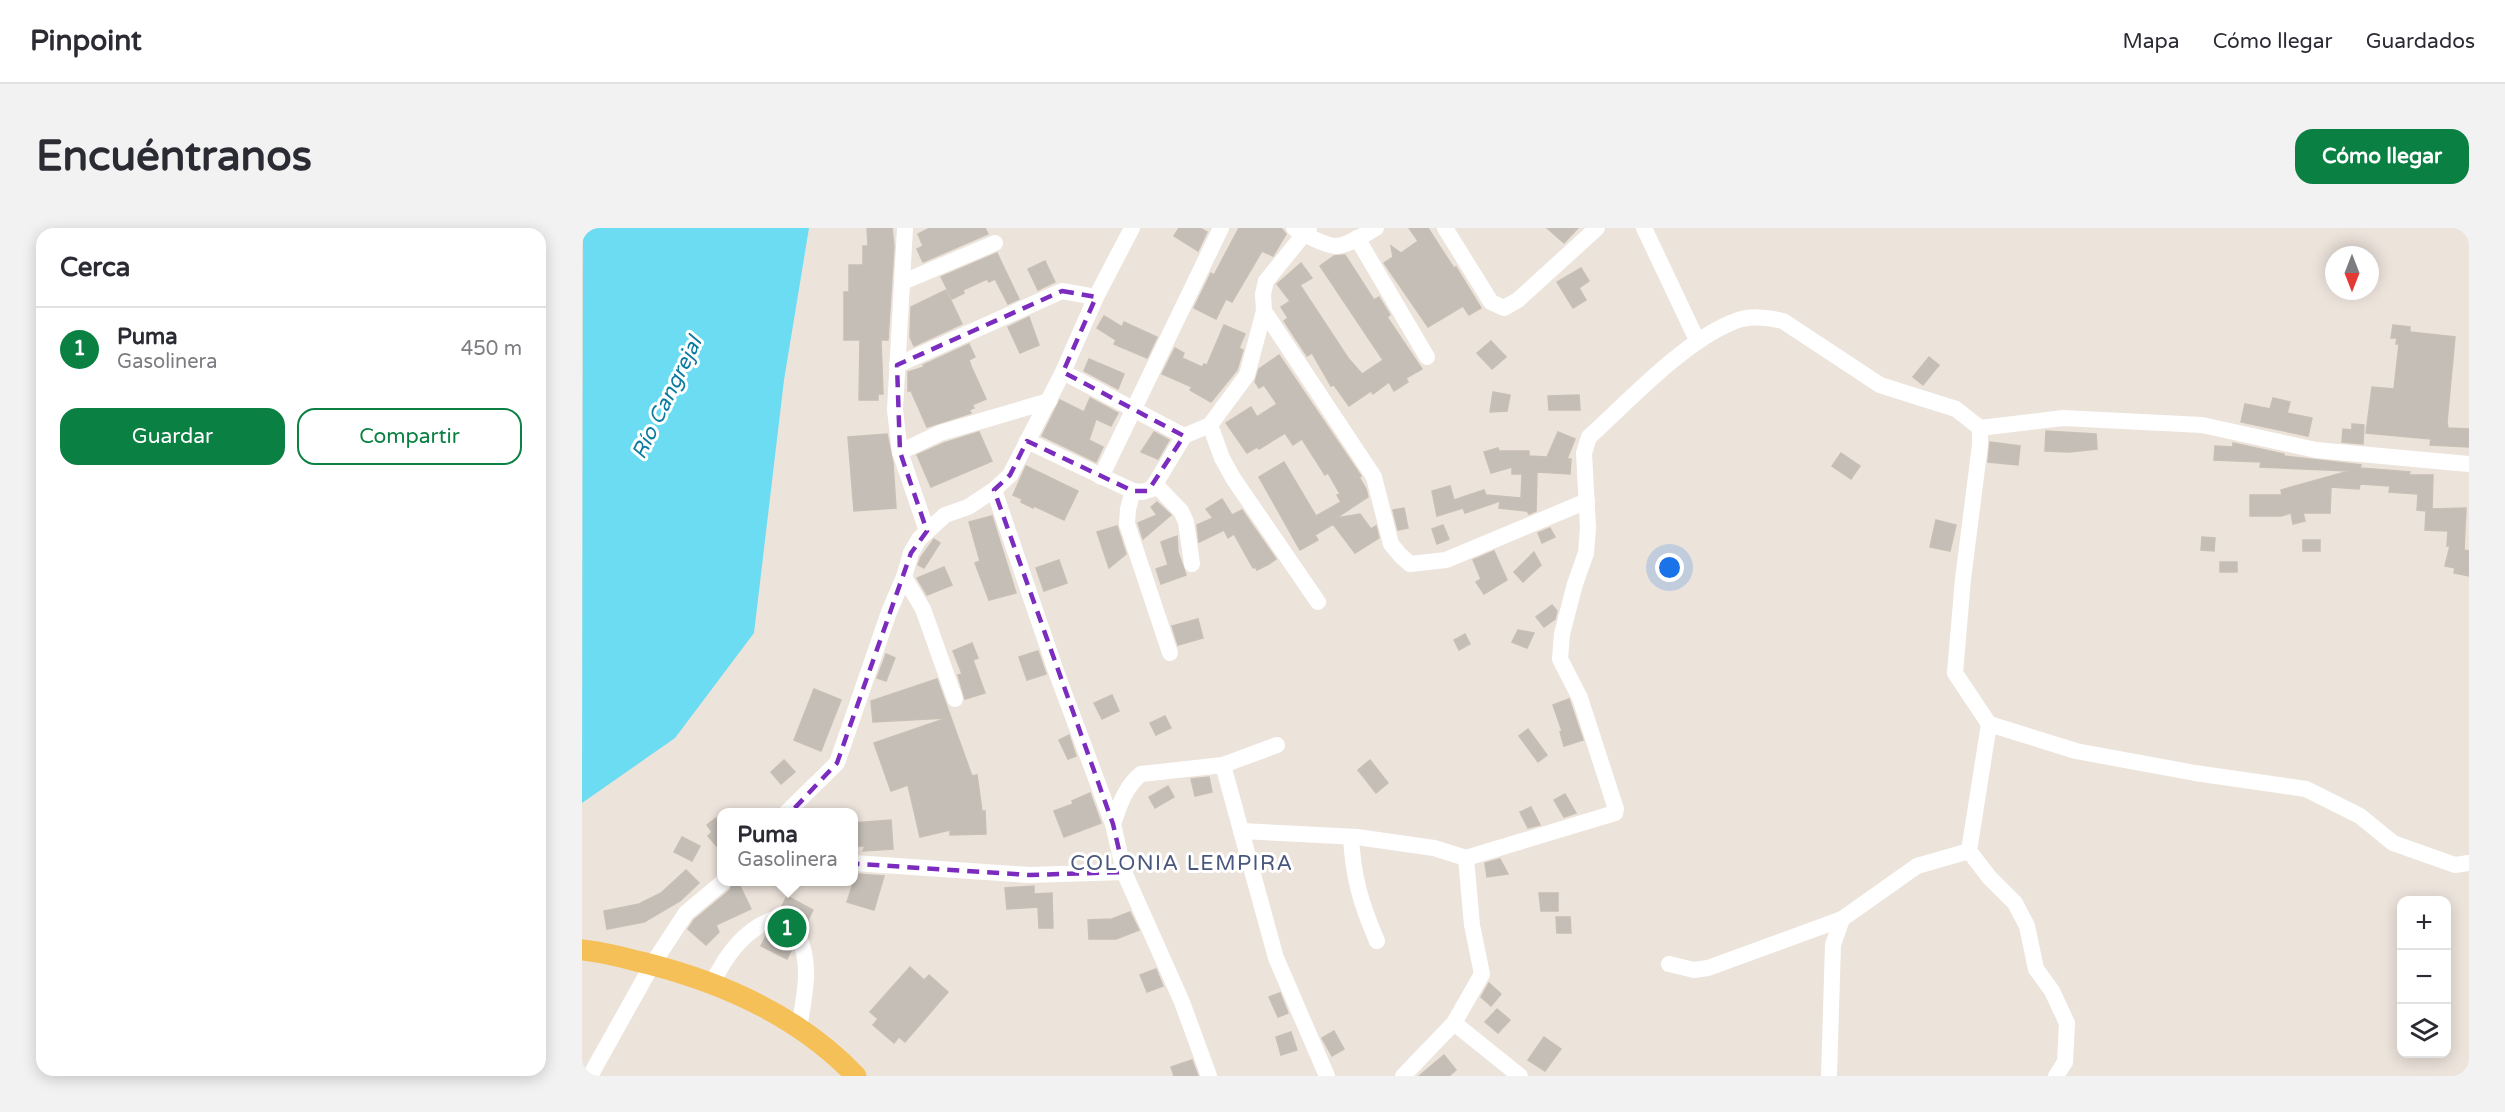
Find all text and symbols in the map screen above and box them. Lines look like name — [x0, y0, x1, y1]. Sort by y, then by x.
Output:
text: Pinpoint — [30, 24, 142, 58]
text: Mapa — [2122, 29, 2180, 54]
text: Cómo llegar — [2213, 29, 2333, 54]
text: Guardados — [2366, 29, 2475, 54]
button: Cómo llegar — [2295, 129, 2469, 184]
text: Encuéntranos — [36, 131, 312, 182]
north arrow — [2325, 246, 2379, 300]
text: Cerca — [60, 252, 130, 283]
text: Puma — [117, 324, 178, 350]
water label: Río Cangrejal — [627, 330, 709, 463]
text: 1 — [73, 337, 86, 361]
text: 450 m — [461, 337, 522, 361]
text: Gasolinera — [117, 350, 218, 374]
button: Guardar — [60, 408, 285, 465]
button: Compartir — [297, 408, 522, 465]
your location — [1655, 553, 1684, 582]
popup — [717, 808, 858, 886]
text: Puma — [737, 822, 798, 848]
text: Gasolinera — [737, 848, 838, 872]
district label: COLONIA LEMPIRA — [1070, 851, 1294, 876]
map controls — [2397, 896, 2451, 1058]
button: + — [2397, 896, 2451, 950]
pin: 1 — [768, 906, 806, 950]
button: − — [2397, 950, 2451, 1004]
button: layers — [2397, 1004, 2451, 1058]

